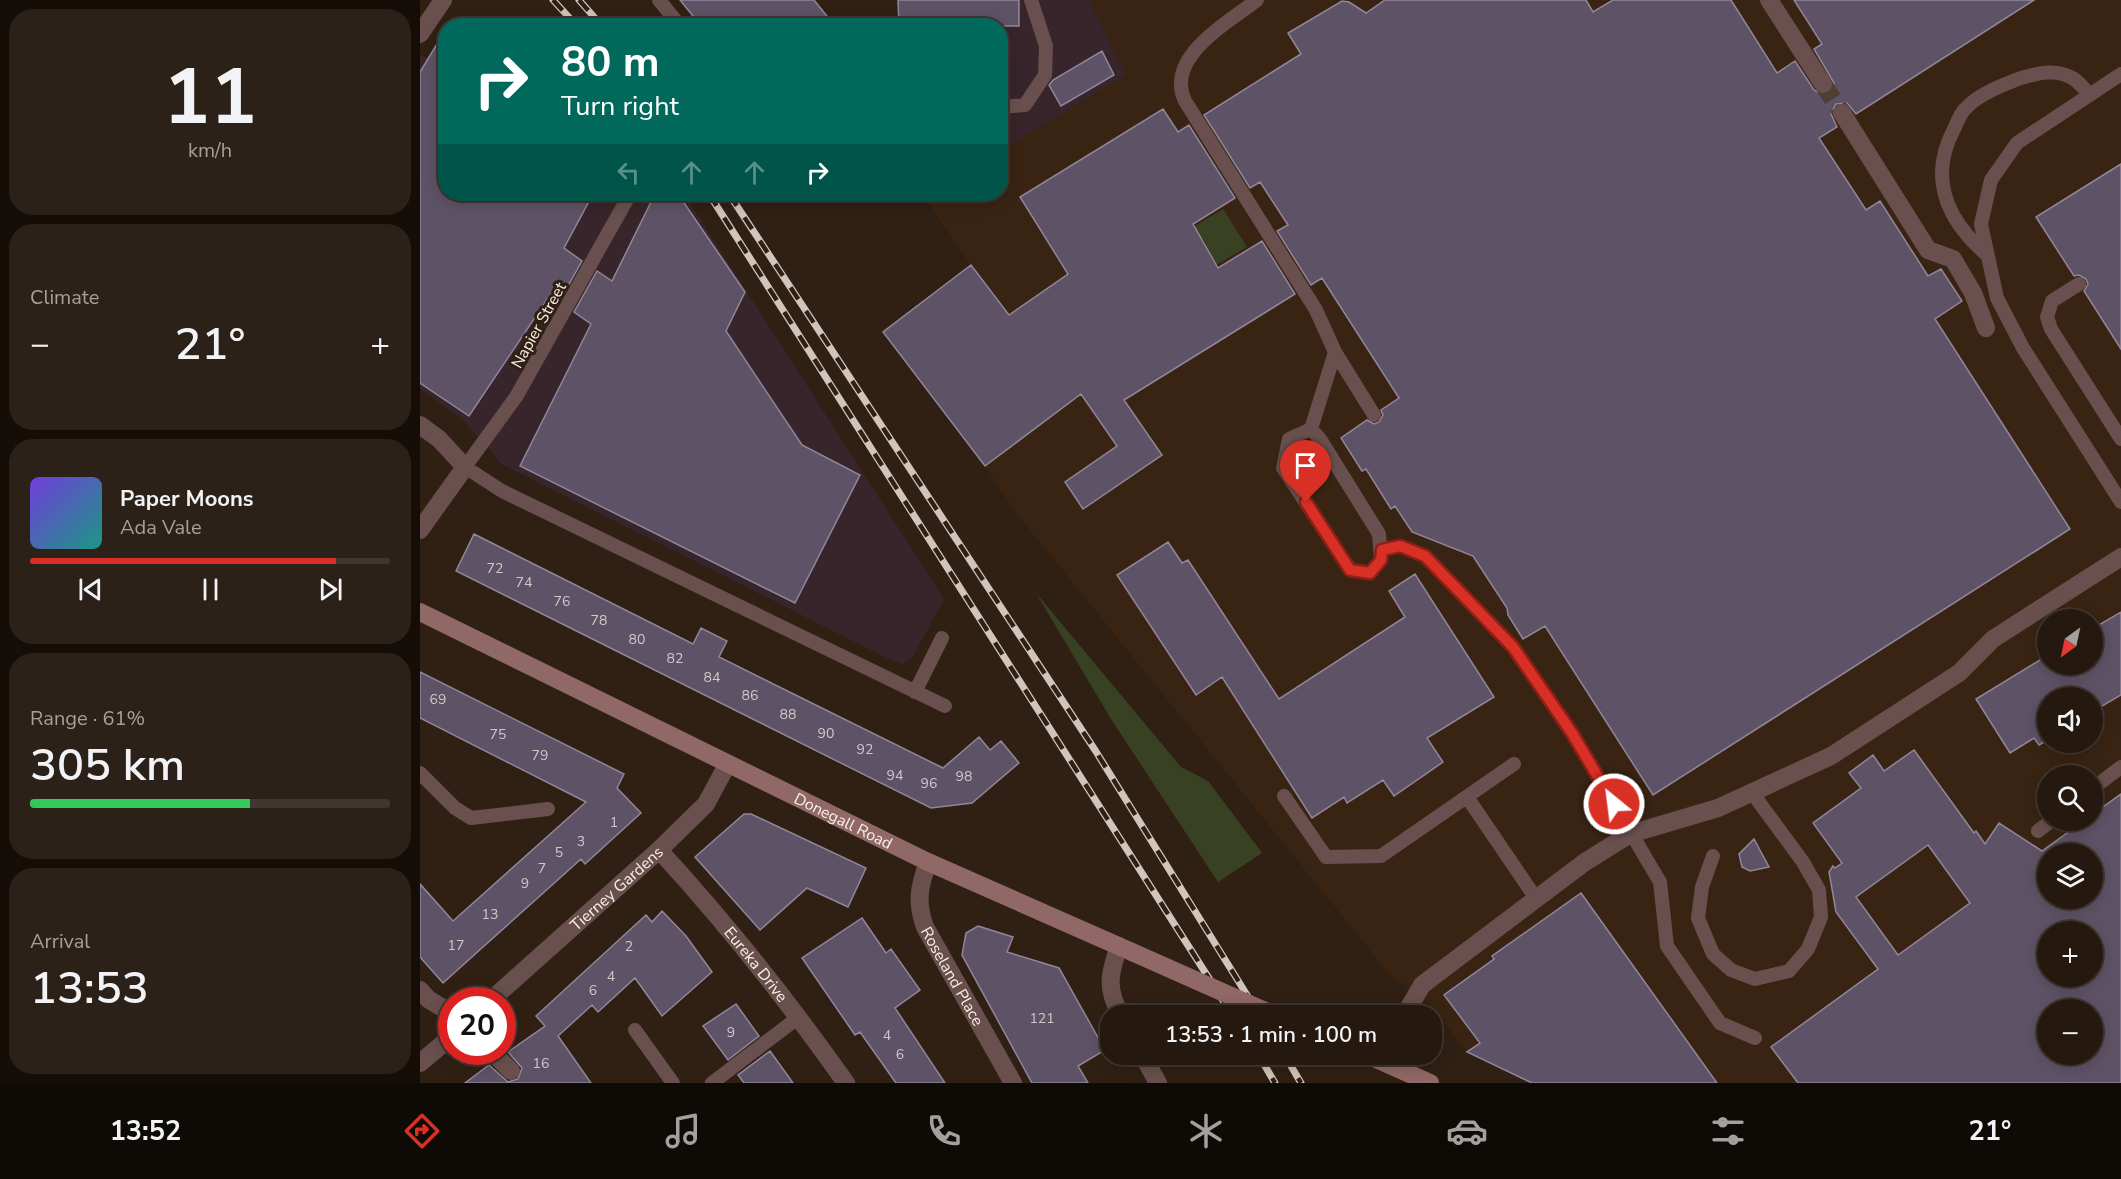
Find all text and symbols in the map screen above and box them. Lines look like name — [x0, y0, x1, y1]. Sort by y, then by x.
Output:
text: 80 m — [561, 34, 660, 91]
icon: right — [462, 42, 540, 120]
text: 11 — [163, 44, 257, 151]
text: Turn right — [561, 88, 679, 125]
text: km/h — [188, 137, 232, 164]
icon: left — [612, 156, 645, 189]
icon: ahead — [675, 156, 708, 189]
icon: ahead — [738, 156, 771, 189]
icon: right — [801, 156, 834, 189]
street label: Napier Street — [506, 278, 572, 373]
text: Climate — [30, 284, 99, 311]
text: 21° — [175, 314, 245, 375]
text: − — [30, 322, 50, 367]
text: + — [370, 322, 390, 367]
pin — [1280, 440, 1331, 502]
icon: arrive — [1289, 449, 1322, 482]
text: Paper Moons — [120, 484, 254, 514]
text: Ada Vale — [120, 514, 202, 541]
house number: 72 — [487, 559, 503, 578]
icon: previous — [74, 573, 107, 606]
icon: pause — [194, 573, 227, 606]
icon: next — [314, 573, 347, 606]
house number: 74 — [516, 573, 532, 592]
house number: 76 — [554, 592, 570, 611]
north arrow — [2037, 609, 2103, 675]
map controls — [2037, 609, 2103, 1065]
house number: 78 — [591, 611, 607, 630]
house number: 80 — [629, 630, 645, 649]
house number: 82 — [667, 649, 683, 668]
house number: 84 — [704, 668, 720, 687]
house number: 86 — [742, 686, 758, 705]
button: sound — [2037, 687, 2103, 753]
house number: 69 — [430, 690, 446, 709]
text: Range · 61% — [30, 705, 145, 732]
house number: 88 — [780, 705, 796, 724]
house number: 90 — [818, 724, 834, 743]
house number: 75 — [490, 725, 506, 744]
text: 305 km — [30, 735, 185, 796]
house number: 92 — [857, 740, 873, 759]
house number: 79 — [532, 746, 548, 765]
button: search — [2037, 765, 2103, 831]
house number: 94 — [887, 766, 903, 785]
house number: 98 — [956, 767, 972, 786]
position arrow — [1582, 772, 1646, 836]
house number: 96 — [921, 774, 937, 793]
street label: Donegall Road — [790, 788, 896, 855]
house number: 1 — [610, 813, 618, 832]
house number: 3 — [577, 832, 585, 851]
street label: Tierney Gardens — [566, 841, 668, 936]
house number: 5 — [555, 843, 563, 862]
button: layers — [2037, 843, 2103, 909]
house number: 7 — [538, 859, 546, 878]
house number: 9 — [521, 874, 529, 893]
house number: 13 — [482, 905, 498, 924]
button: + — [2037, 921, 2103, 987]
street label: Eureka Drive — [719, 922, 793, 1007]
street label: Roseland Place — [915, 923, 988, 1030]
text: Arrival — [30, 928, 90, 955]
house number: 17 — [448, 936, 464, 955]
house number: 2 — [625, 937, 633, 956]
text: 13:53 — [30, 958, 149, 1019]
house number: 4 — [607, 967, 615, 986]
house number: 6 — [589, 981, 597, 1000]
speed limit sign: 20 — [438, 987, 516, 1065]
button: − — [2037, 999, 2103, 1065]
house number: 121 — [1029, 1009, 1055, 1028]
text: 13:53 · 1 min · 100 m — [1165, 1020, 1377, 1050]
house number: 9 — [727, 1023, 735, 1042]
house number: 4 — [883, 1026, 891, 1045]
house number: 6 — [896, 1045, 904, 1064]
house number: 16 — [533, 1054, 549, 1073]
icon: directions — [401, 1110, 443, 1152]
icon: music — [662, 1110, 704, 1152]
icon: phone — [923, 1110, 965, 1152]
icon: climate — [1185, 1110, 1227, 1152]
icon: car — [1446, 1110, 1488, 1152]
icon: filters — [1707, 1110, 1749, 1152]
text: 13:52 — [110, 1113, 181, 1150]
text: 21° — [1969, 1113, 2011, 1150]

